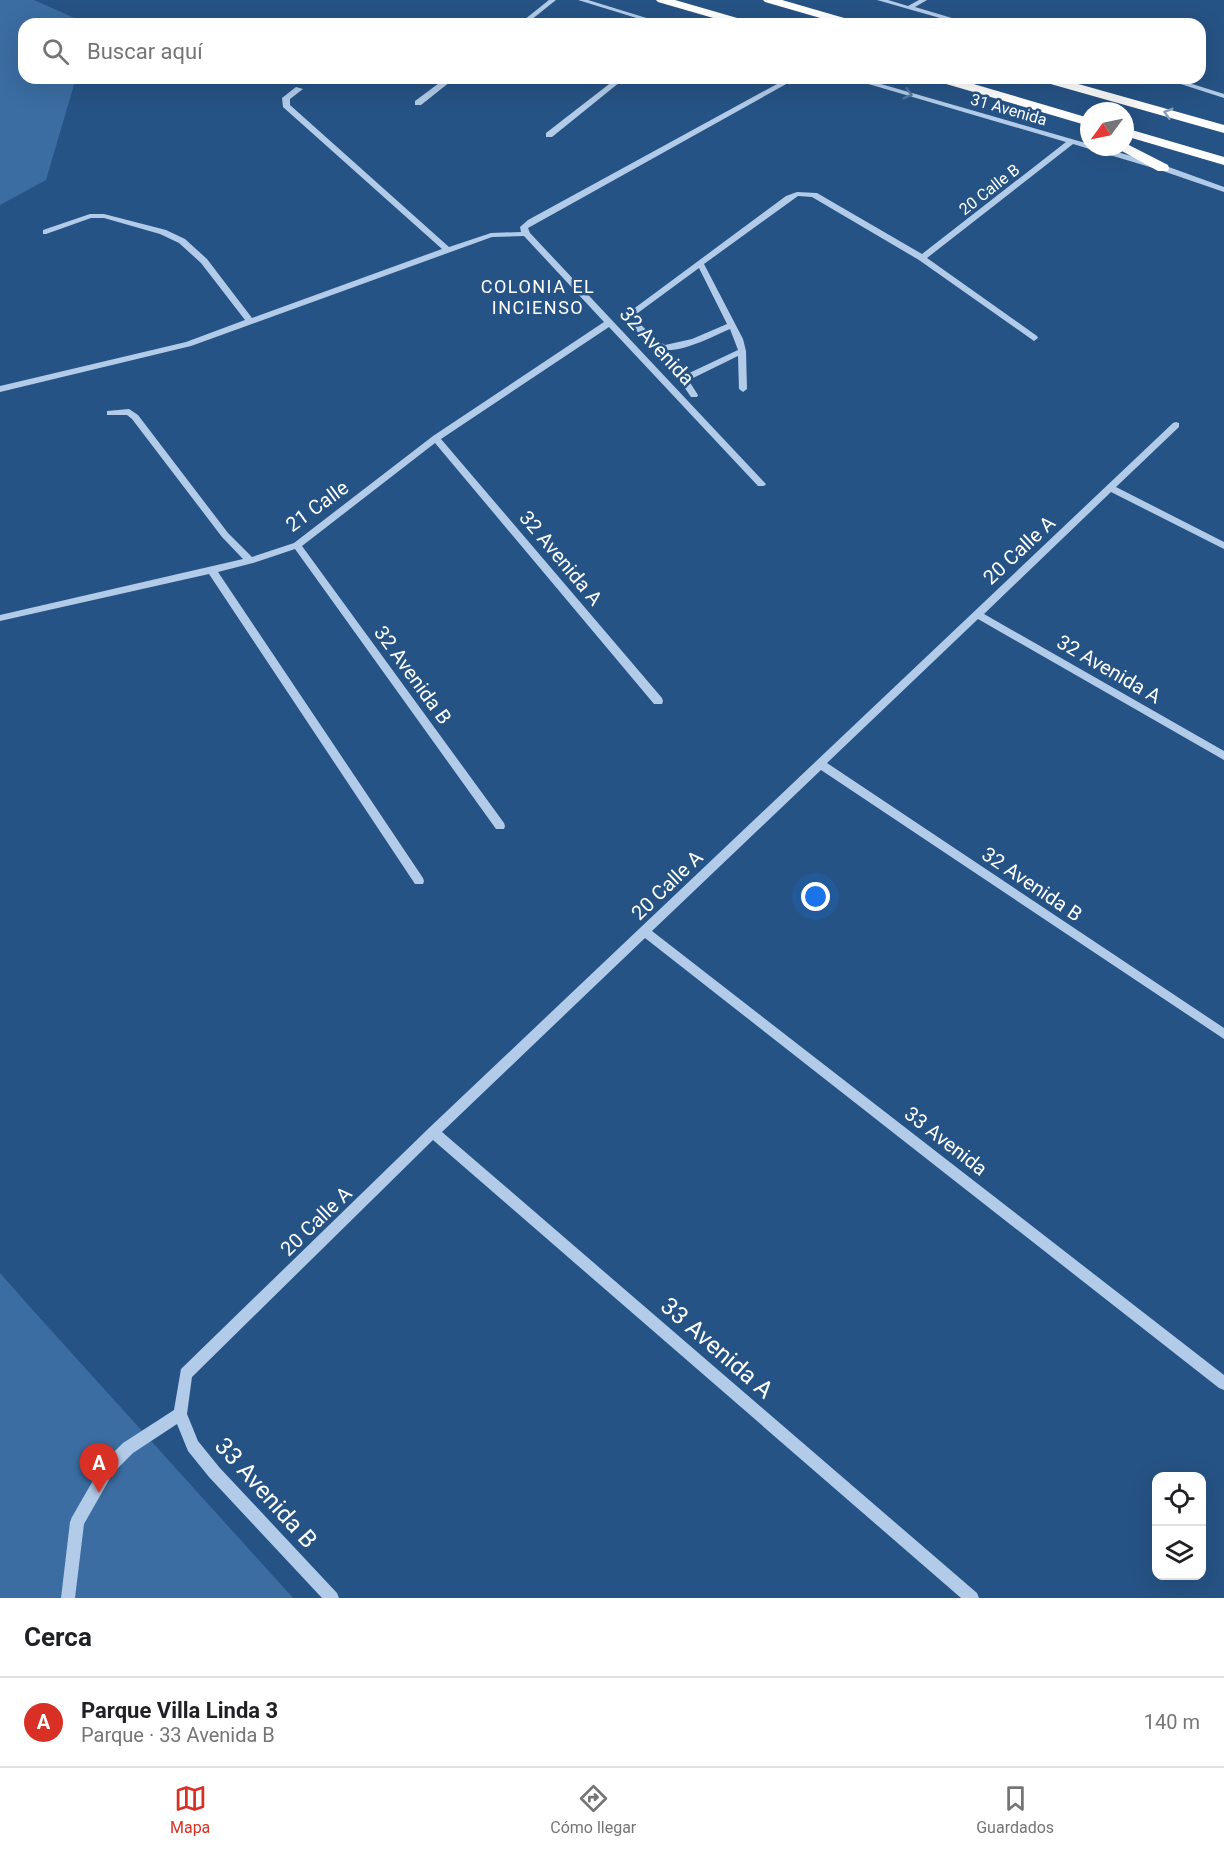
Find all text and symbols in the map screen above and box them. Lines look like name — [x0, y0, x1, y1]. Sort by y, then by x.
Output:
search box — [18, 18, 1206, 84]
icon: search — [39, 35, 72, 68]
text: Buscar aquí — [87, 39, 203, 64]
one-way arrow — [902, 87, 913, 99]
street label: 31 Avenida — [968, 90, 1049, 129]
north arrow — [1080, 102, 1134, 156]
one-way arrow — [1163, 108, 1174, 120]
street label: 20 Calle B — [955, 160, 1023, 219]
district label: COLONIA EL INCIENSO — [481, 276, 595, 318]
street label: 32 Avenida — [615, 302, 699, 390]
street label: 21 Calle — [281, 475, 353, 537]
street label: 32 Avenida A — [514, 506, 608, 610]
street label: 20 Calle A — [978, 511, 1060, 589]
street label: 32 Avenida B — [369, 621, 457, 729]
street label: 32 Avenida A — [1053, 630, 1165, 708]
street label: 32 Avenida B — [977, 842, 1087, 926]
street label: 20 Calle A — [626, 845, 708, 925]
your location — [801, 882, 830, 911]
street label: 33 Avenida — [900, 1101, 992, 1181]
street label: 20 Calle A — [275, 1181, 357, 1261]
street label: 33 Avenida A — [655, 1292, 779, 1405]
street label: 33 Avenida B — [209, 1432, 323, 1554]
pin: A — [80, 1444, 118, 1493]
map controls — [1152, 1472, 1206, 1580]
button: locate — [1152, 1472, 1206, 1526]
button: layers — [1152, 1526, 1206, 1580]
text: Cerca — [24, 1622, 92, 1652]
text: Parque Villa Linda 3 — [81, 1698, 278, 1723]
text: A — [37, 1710, 50, 1734]
text: 140 m — [1144, 1710, 1200, 1734]
text: Parque · 33 Avenida B — [81, 1723, 275, 1747]
tab: Mapa — [170, 1782, 210, 1837]
tab: Cómo llegar — [550, 1782, 636, 1837]
tab: Guardados — [976, 1782, 1054, 1837]

